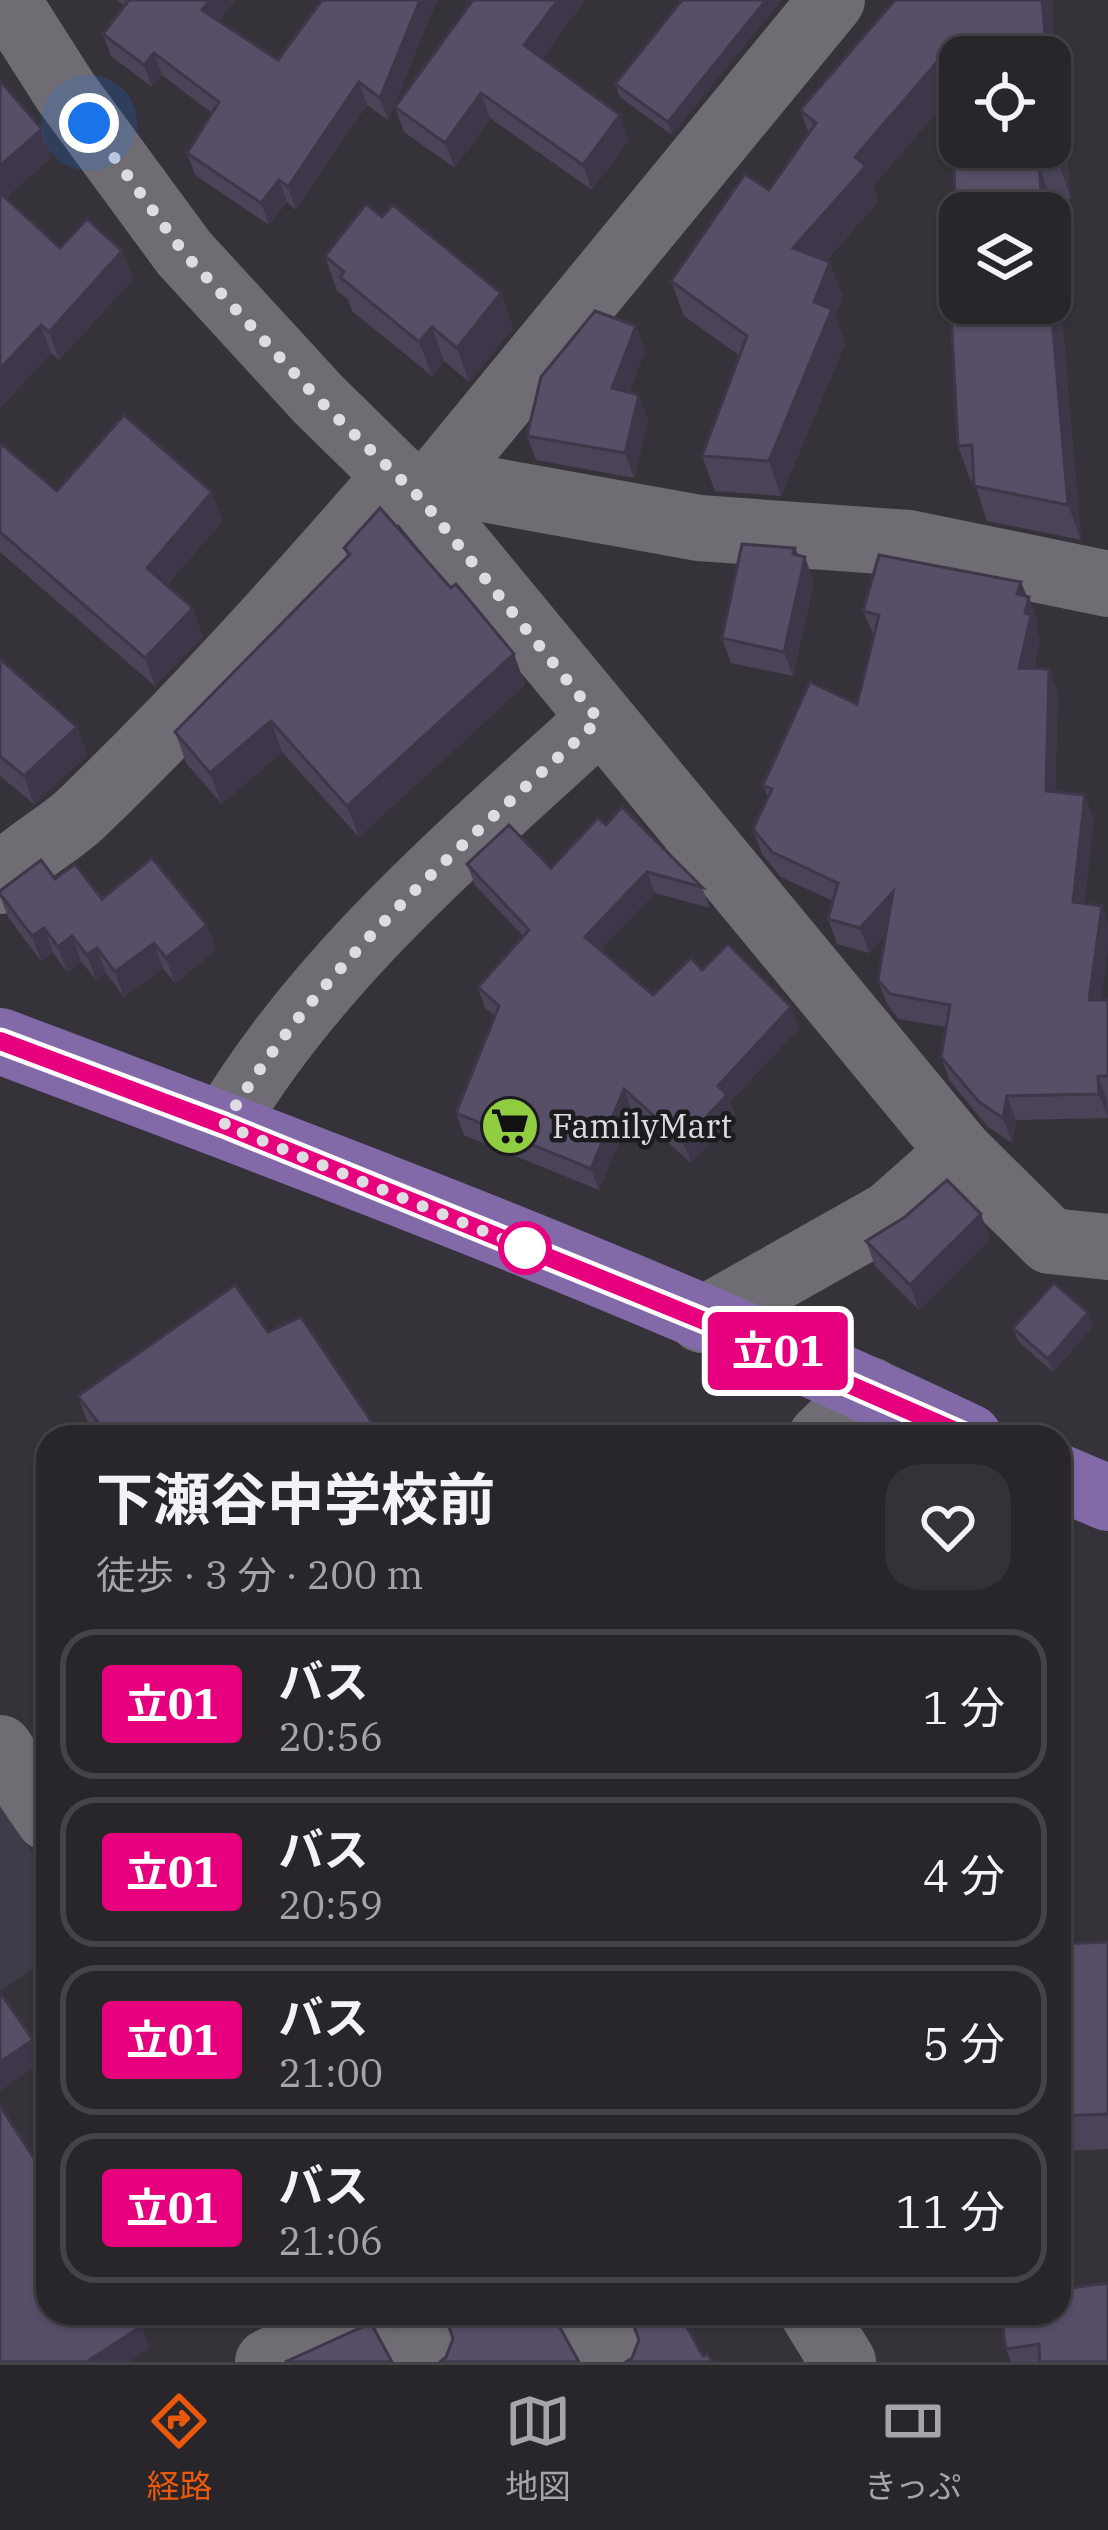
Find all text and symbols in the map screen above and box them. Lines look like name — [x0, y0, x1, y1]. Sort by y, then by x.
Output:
map controls — [939, 36, 1071, 324]
button: locate — [939, 36, 1071, 168]
your location — [59, 93, 119, 153]
button: layers — [939, 192, 1071, 324]
supermarket icon: FamilyMart — [479, 1095, 541, 1157]
place label: FamilyMart — [552, 1104, 732, 1147]
unlabelled marker — [500, 1223, 550, 1273]
line badge: 立01 — [709, 1312, 847, 1390]
text: 立01 — [732, 1323, 824, 1378]
text: 下瀬谷中学校前 — [96, 1462, 495, 1536]
button: heart — [885, 1464, 1011, 1590]
text: 徒歩 · 3 分 · 200 m — [96, 1549, 423, 1600]
text: バス — [278, 1652, 368, 1710]
text: 立01 — [126, 1676, 218, 1731]
text: 1 分 — [923, 1678, 1005, 1736]
text: 20:56 — [278, 1711, 383, 1762]
text: バス — [278, 1820, 368, 1878]
text: 立01 — [126, 1844, 218, 1899]
text: 4 分 — [923, 1846, 1005, 1904]
text: 20:59 — [278, 1879, 383, 1930]
text: バス — [278, 1988, 368, 2046]
text: 立01 — [126, 2012, 218, 2067]
text: 5 分 — [923, 2014, 1005, 2072]
text: 21:00 — [278, 2047, 383, 2098]
text: バス — [278, 2156, 368, 2214]
text: 立01 — [126, 2180, 218, 2235]
text: 11 分 — [896, 2182, 1005, 2240]
text: 21:06 — [278, 2215, 383, 2266]
tab: 経路 — [146, 2388, 212, 2508]
tab: 地図 — [505, 2388, 571, 2508]
tab: きっぷ — [864, 2388, 962, 2508]

